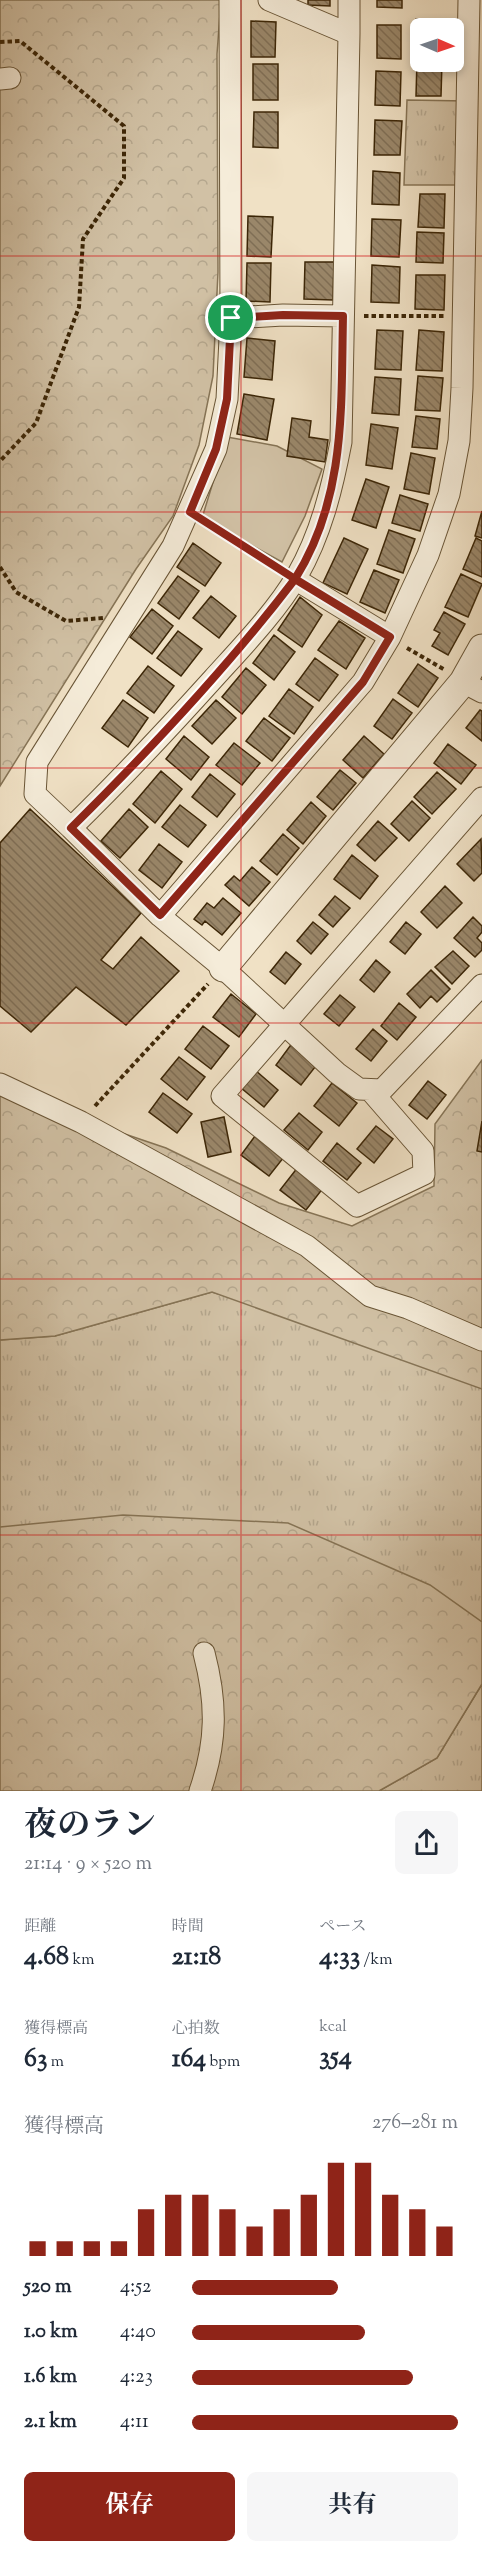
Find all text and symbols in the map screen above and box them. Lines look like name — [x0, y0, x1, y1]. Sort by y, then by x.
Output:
north arrow — [410, 18, 464, 72]
map controls — [410, 18, 464, 72]
pin — [205, 292, 256, 343]
icon: arrive — [214, 301, 247, 334]
text: 夜のラン — [24, 1803, 156, 1851]
button: share — [395, 1811, 458, 1874]
text: 21:14 · 9 × 520 m — [24, 1850, 152, 1879]
text: 距離 — [24, 1916, 56, 1939]
text: 時間 — [172, 1916, 204, 1939]
text: ペース — [319, 1916, 367, 1939]
text: 4.68 — [24, 1939, 69, 1976]
text: 21:18 — [172, 1939, 221, 1976]
text: 4:33 — [319, 1939, 360, 1976]
text: km — [69, 1949, 94, 1972]
text: /km — [360, 1949, 393, 1972]
text: kcal — [319, 2016, 347, 2039]
text: 獲得標高 — [24, 2018, 88, 2041]
text: 心拍数 — [172, 2018, 220, 2041]
text: 354 — [319, 2039, 352, 2076]
text: 63 — [24, 2041, 47, 2078]
text: 164 — [172, 2041, 206, 2078]
text: m — [47, 2051, 64, 2074]
text: bpm — [206, 2051, 240, 2074]
text: 276–281 m — [372, 2109, 458, 2138]
text: 獲得標高 — [24, 2113, 104, 2142]
text: 520 m — [24, 2273, 72, 2302]
text: 4:52 — [120, 2273, 151, 2302]
text: 1.0 km — [24, 2318, 78, 2347]
text: 4:40 — [120, 2318, 156, 2347]
text: 1.6 km — [24, 2363, 77, 2392]
text: 4:23 — [120, 2363, 153, 2392]
text: 2.1 km — [24, 2408, 77, 2437]
text: 4:11 — [120, 2408, 149, 2437]
button: 保存 — [24, 2472, 235, 2541]
button: 共有 — [247, 2472, 458, 2541]

